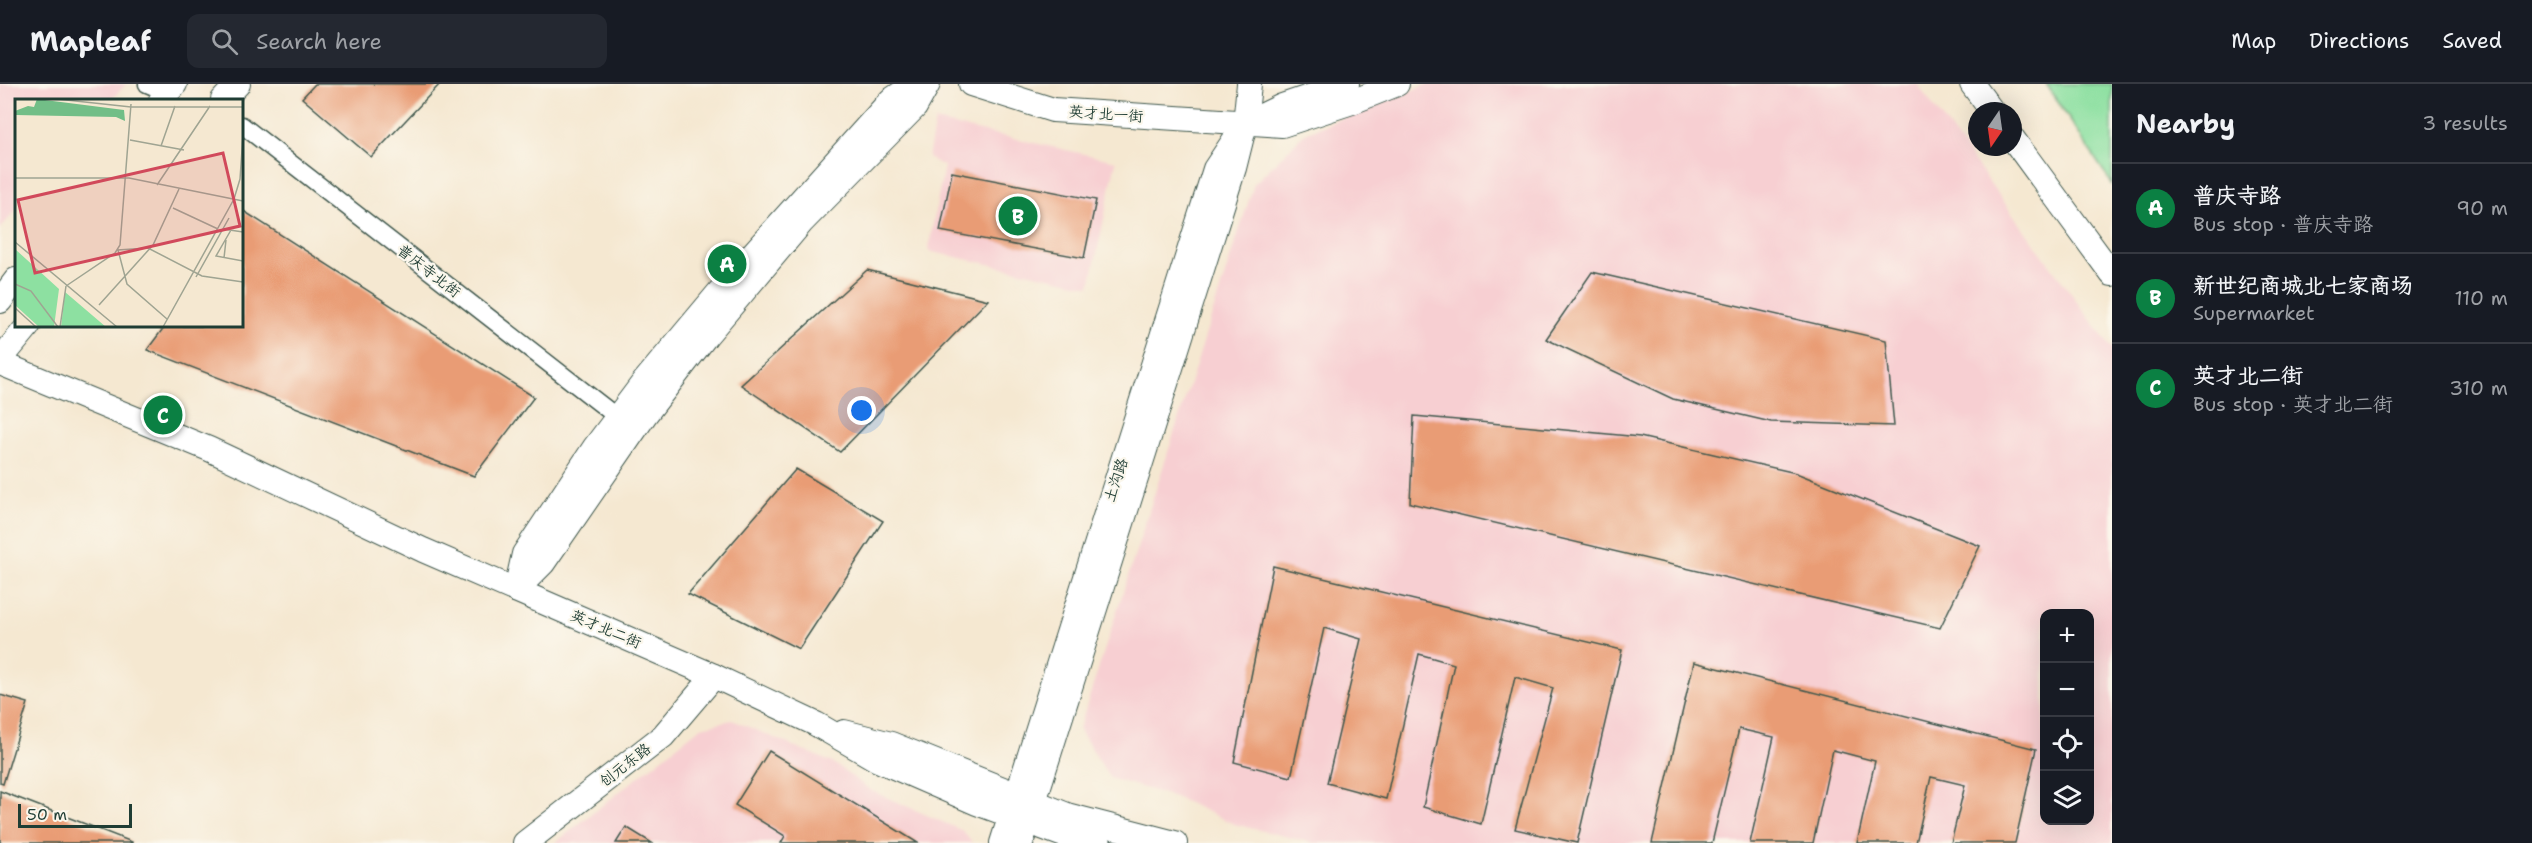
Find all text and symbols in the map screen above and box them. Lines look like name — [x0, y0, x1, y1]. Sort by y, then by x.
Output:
search box — [187, 14, 607, 68]
text: Mapleaf — [30, 22, 151, 60]
icon: search — [208, 25, 241, 58]
text: Search here — [256, 27, 382, 56]
text: Map — [2231, 27, 2276, 55]
text: Directions — [2309, 27, 2409, 55]
text: Saved — [2442, 27, 2502, 55]
inset map — [15, 99, 243, 327]
street label: 英才北一街 — [1068, 101, 1144, 127]
north arrow — [1968, 102, 2022, 156]
text: Nearby — [2136, 106, 2235, 141]
text: 3 results — [2422, 110, 2508, 136]
text: 普庆寺路 — [2193, 181, 2281, 210]
pin: B — [998, 194, 1038, 238]
text: A — [2148, 195, 2163, 221]
text: 90 m — [2456, 195, 2508, 221]
text: Bus stop · 普庆寺路 — [2193, 211, 2373, 237]
street label: 普庆寺北街 — [393, 240, 465, 302]
pin: A — [708, 242, 746, 286]
text: 新世纪商城北七家商场 — [2193, 271, 2413, 300]
text: B — [2149, 285, 2162, 311]
text: 110 m — [2454, 285, 2508, 311]
text: Supermarket — [2193, 300, 2315, 326]
text: 英才北二街 — [2193, 361, 2303, 390]
text: C — [2149, 375, 2162, 401]
text: 310 m — [2449, 375, 2508, 401]
text: Bus stop · 英才北二街 — [2193, 391, 2393, 417]
pin: C — [144, 392, 182, 438]
your location — [847, 396, 876, 425]
street label: 土沟路 — [1100, 456, 1132, 504]
street label: 英才北二街 — [568, 605, 644, 653]
map controls — [2040, 609, 2094, 825]
button: + — [2040, 609, 2094, 663]
button: − — [2040, 663, 2094, 717]
button: locate — [2040, 717, 2094, 771]
street label: 创元东路 — [595, 739, 655, 791]
button: layers — [2040, 771, 2094, 825]
scale bar — [18, 801, 132, 828]
text: 50 m — [27, 804, 67, 825]

